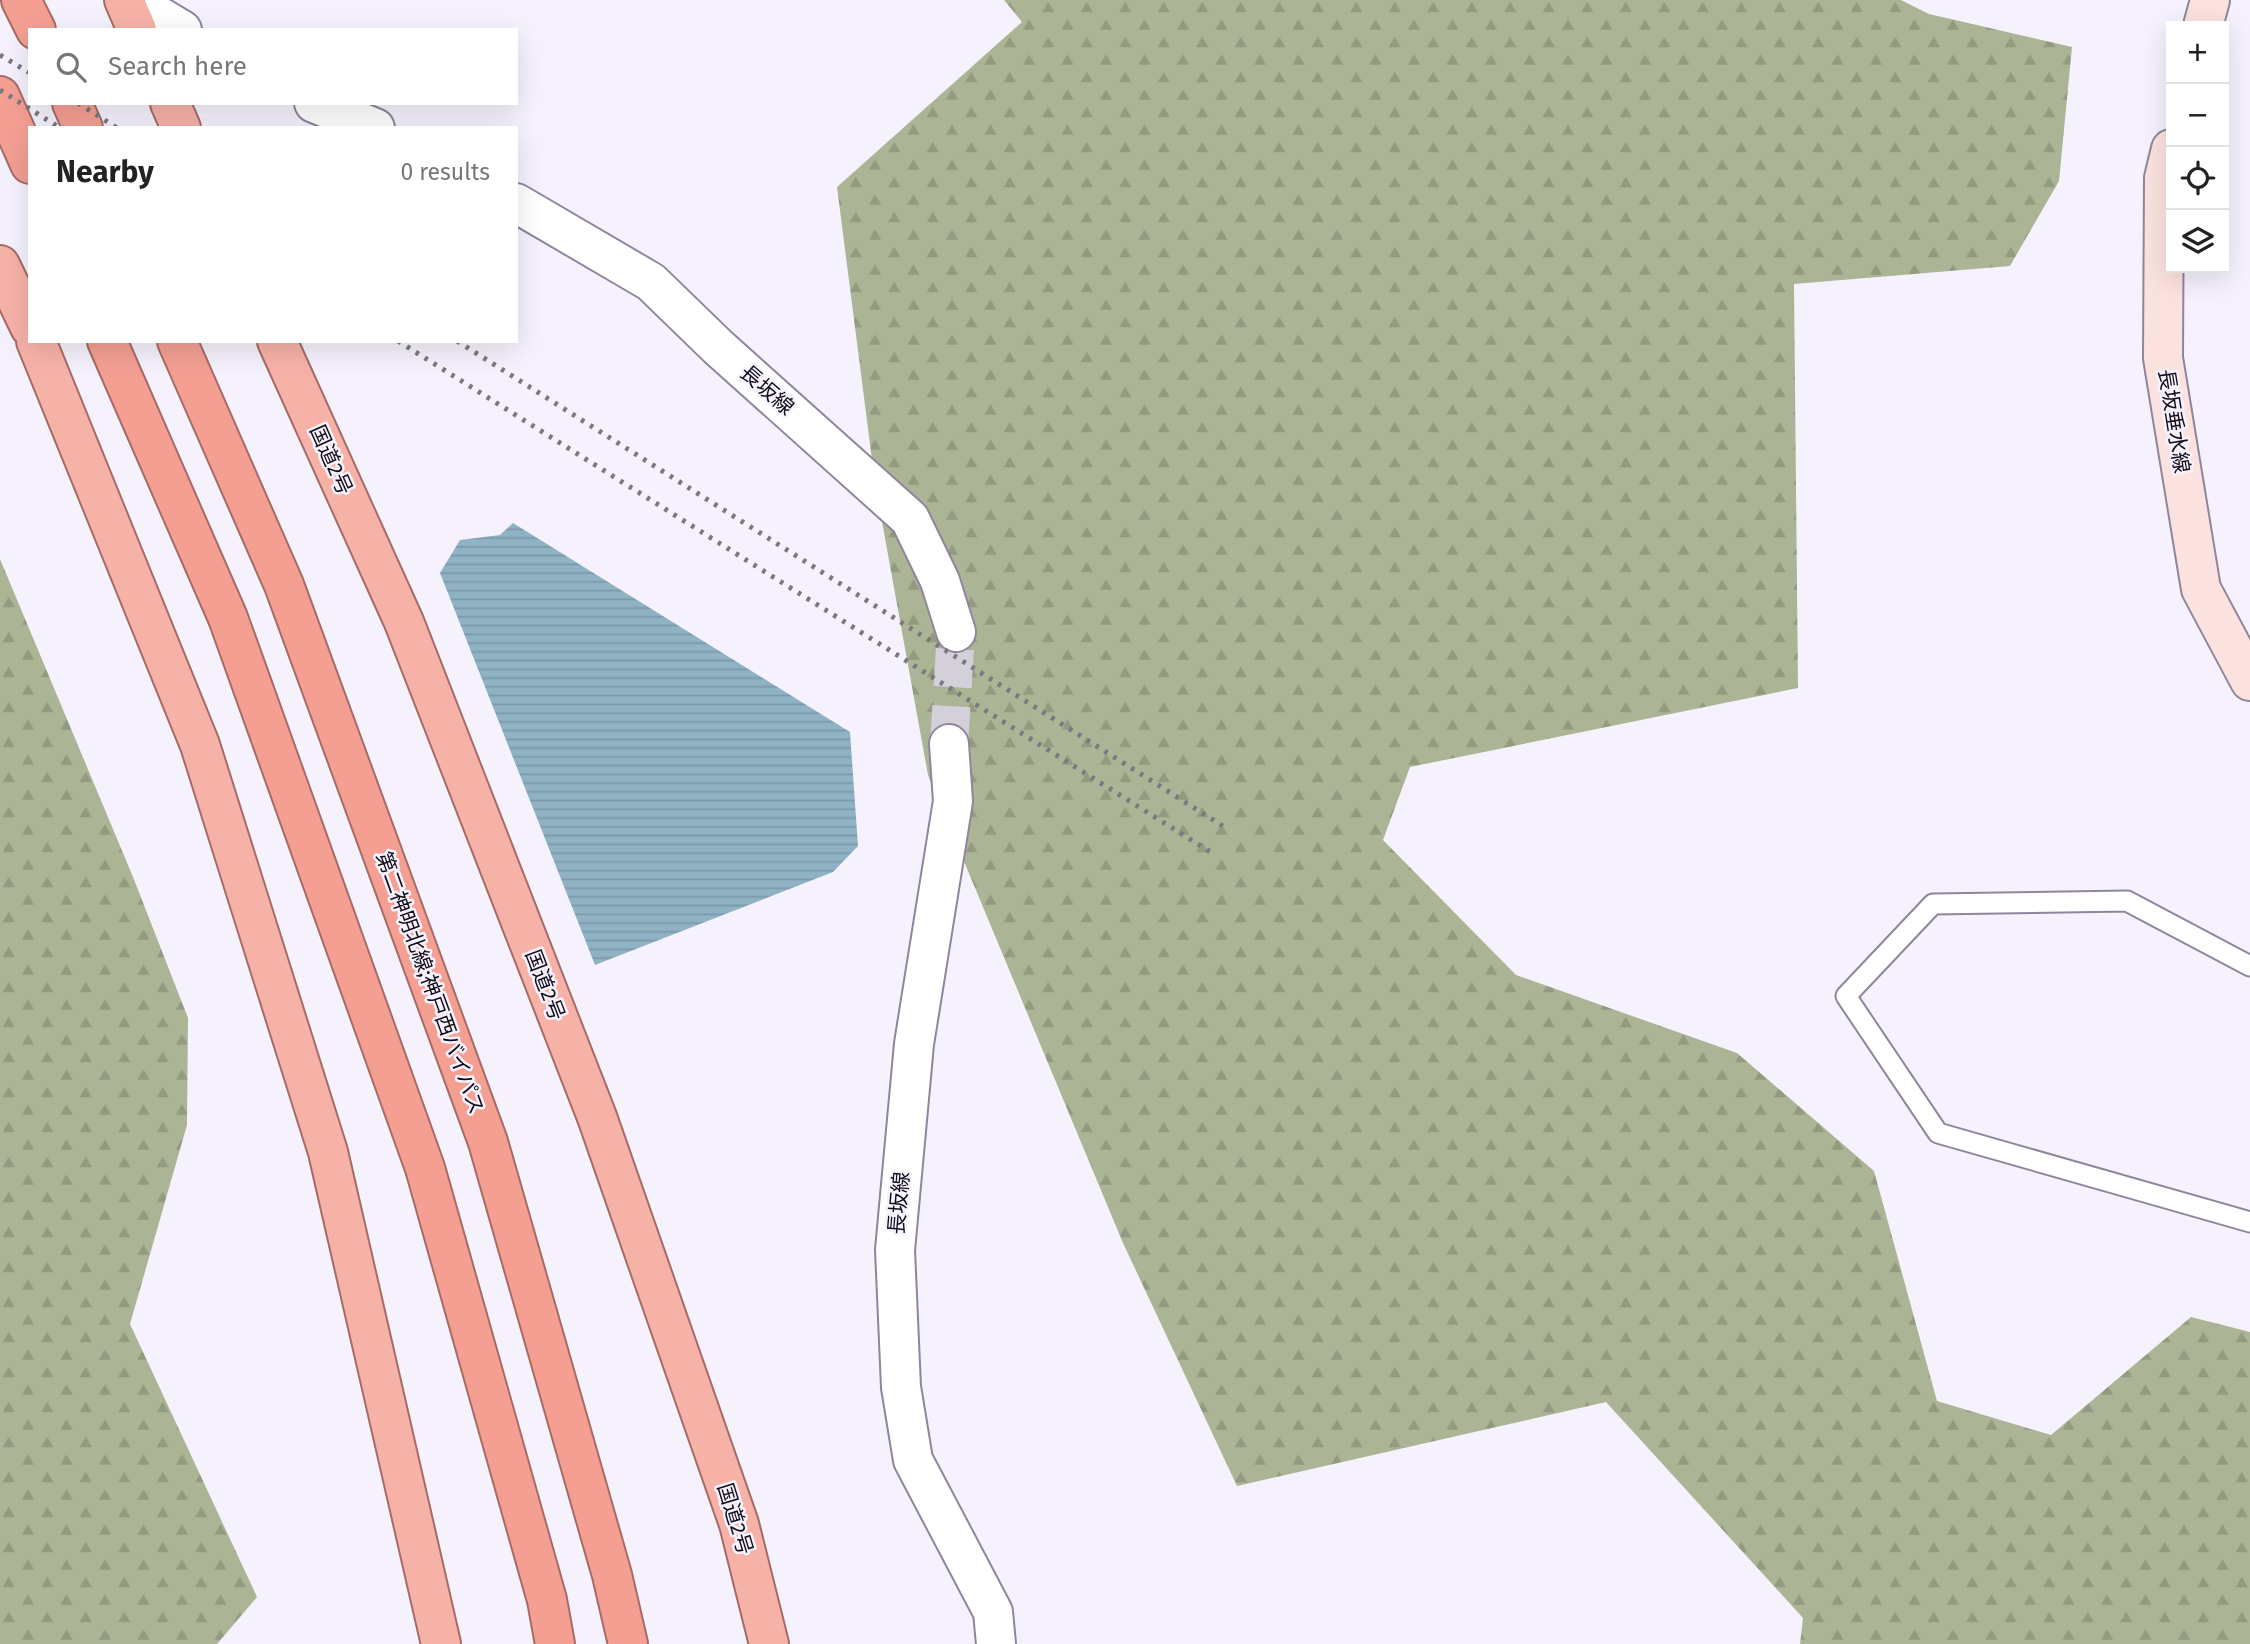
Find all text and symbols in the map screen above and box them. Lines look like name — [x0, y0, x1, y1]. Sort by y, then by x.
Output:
map controls — [2166, 21, 2229, 273]
button: + — [2166, 21, 2229, 84]
search box — [28, 28, 518, 105]
icon: search — [52, 48, 90, 86]
text: Search here — [108, 51, 247, 82]
button: − — [2166, 84, 2229, 147]
button: locate — [2166, 147, 2229, 210]
text: Nearby — [56, 154, 154, 190]
text: 0 results — [400, 158, 490, 186]
button: layers — [2166, 210, 2229, 273]
street label: 長坂線 — [735, 360, 799, 420]
street label: 長坂垂水線 — [2153, 367, 2195, 475]
street label: 国道2号 — [304, 421, 358, 499]
street label: 第二神明北線;神戸西バイパス — [370, 848, 490, 1118]
street label: 国道2号 — [520, 946, 570, 1024]
street label: 長坂線 — [883, 1170, 915, 1236]
street label: 国道2号 — [712, 1480, 758, 1558]

